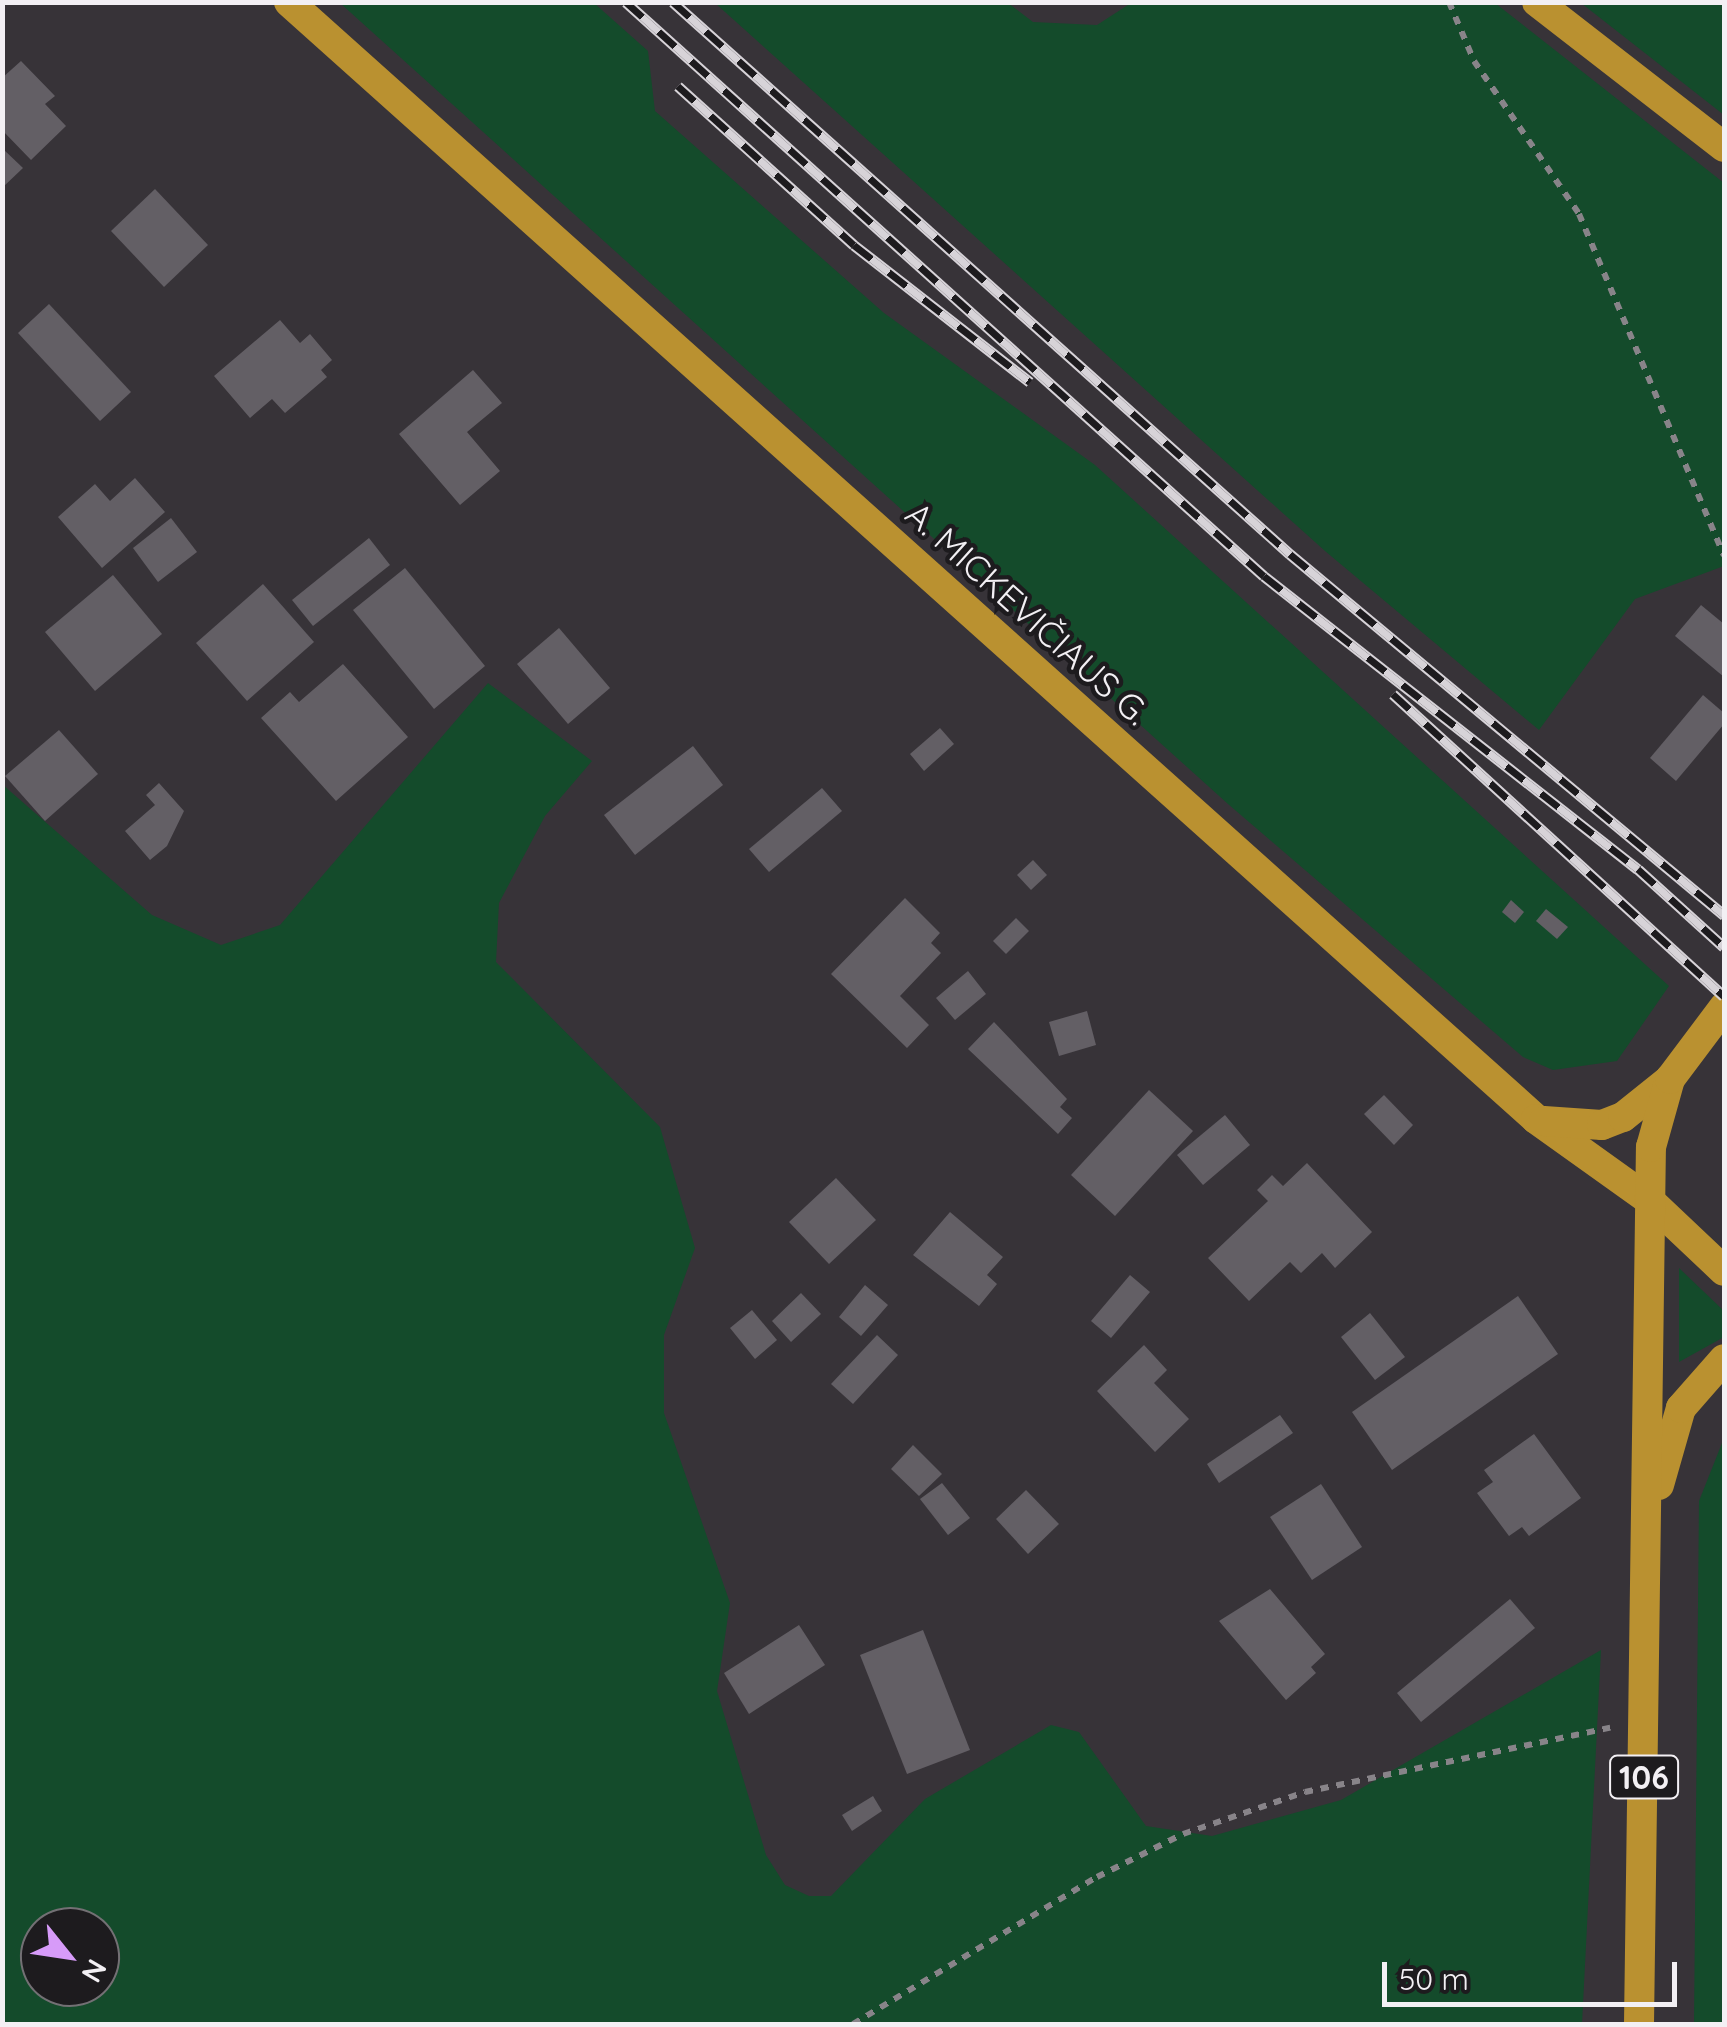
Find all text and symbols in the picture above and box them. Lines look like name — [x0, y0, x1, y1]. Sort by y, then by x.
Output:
street label: A. MICKEVIČIAUS G. — [898, 493, 1158, 733]
road number: 106 — [1609, 1750, 1679, 1804]
north arrow — [20, 1907, 120, 2007]
scale bar — [1387, 1942, 1682, 2004]
text: N — [74, 1954, 115, 1989]
text: 50 m — [1399, 1960, 1469, 1998]

